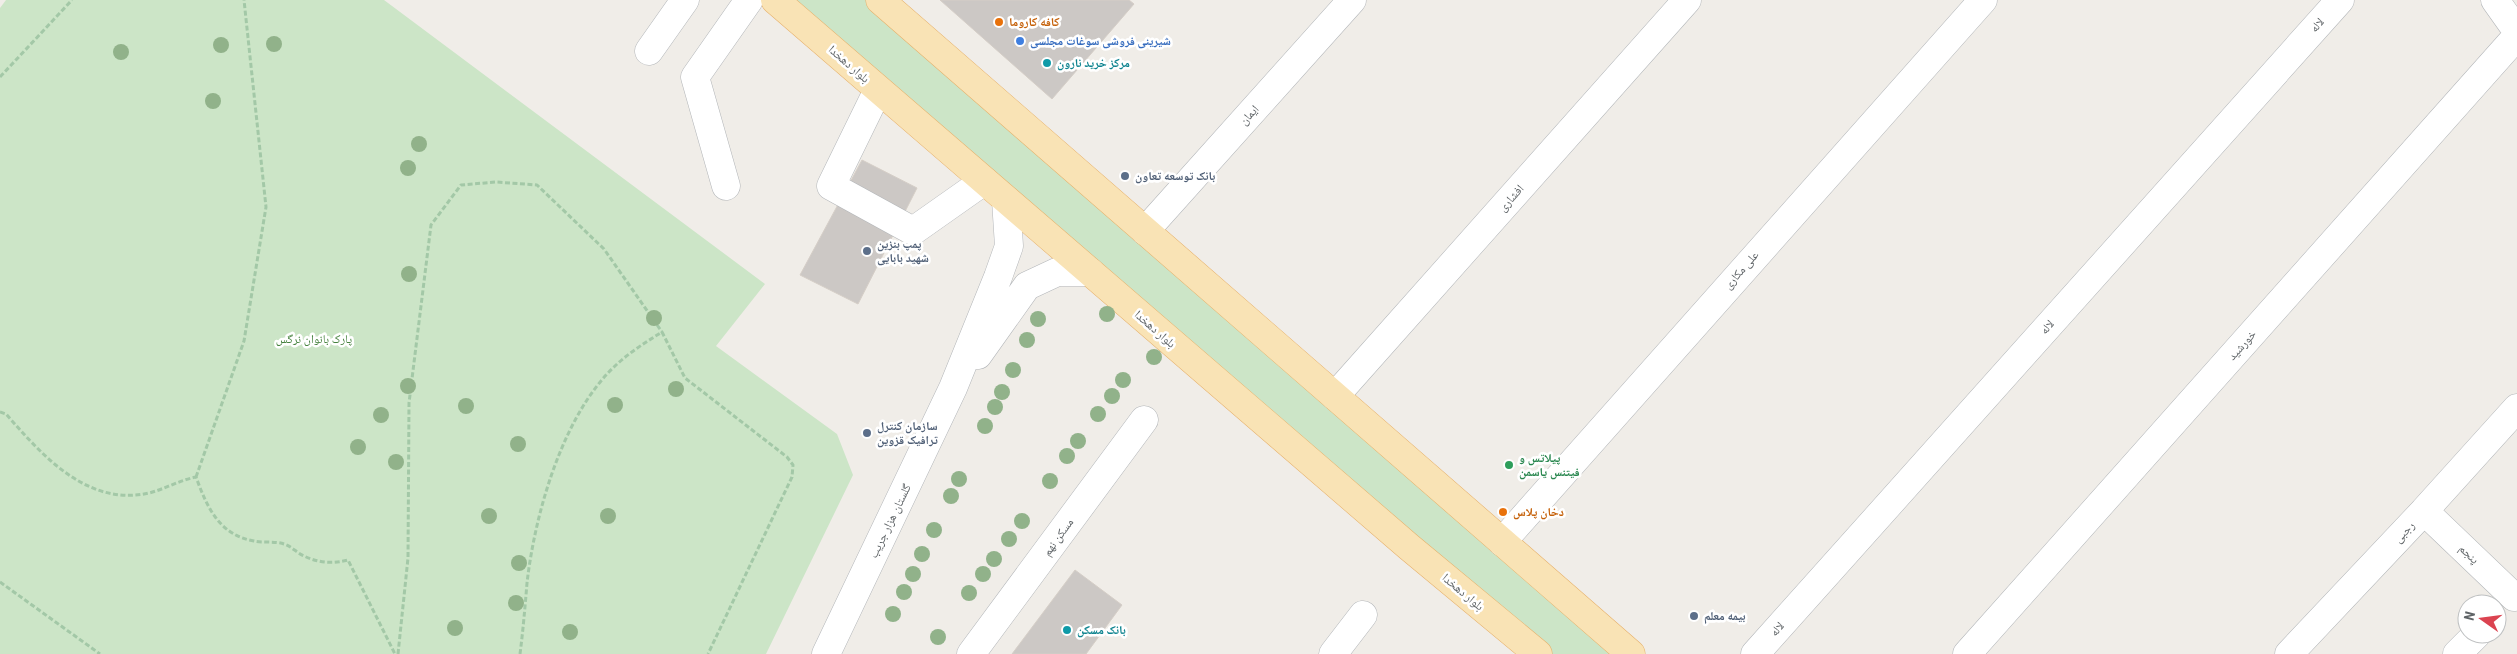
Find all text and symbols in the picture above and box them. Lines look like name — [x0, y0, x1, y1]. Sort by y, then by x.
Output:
place label: کافه کاروما — [1009, 15, 1060, 29]
street label: لاله — [2307, 15, 2327, 35]
marker: کافه کاروما — [993, 16, 1005, 28]
place label: شیرینی فروشی سوغات مجلسی — [1030, 34, 1171, 49]
marker: شیرینی فروشی سوغات مجلسی — [1014, 35, 1026, 47]
street label: بلوار دهخدا — [825, 42, 872, 86]
place label: مرکز خرید نارون — [1057, 56, 1130, 71]
marker: مرکز خرید نارون — [1041, 57, 1053, 69]
street label: ایمان — [1236, 102, 1262, 128]
place label: بانک توسعه تعاون — [1135, 169, 1215, 184]
marker: بانک توسعه تعاون — [1119, 170, 1131, 182]
street label: افشاری — [1495, 182, 1527, 214]
place label: پمپ بنزین شهید بابایی — [877, 237, 929, 266]
marker: پمپ بنزین شهید بابایی — [861, 245, 873, 257]
street label: علی مکاری — [1721, 248, 1761, 292]
street label: بلوار دهخدا — [1131, 307, 1178, 351]
street label: لاله — [2037, 317, 2057, 337]
street label: خورشید — [2225, 327, 2260, 363]
park label: پارک بانوان نرگس — [276, 332, 353, 346]
place label: سازمان کنترل ترافیک قزوین — [877, 419, 939, 448]
marker: سازمان کنترل ترافیک قزوین — [861, 427, 873, 439]
place label: پیلاتس و فیتنس یاسمن — [1519, 451, 1580, 480]
marker: پیلاتس و فیتنس یاسمن — [1503, 459, 1515, 471]
street label: گلستان هزار جریب — [866, 482, 914, 560]
place label: دخان پلاس — [1513, 505, 1564, 520]
marker: دخان پلاس — [1497, 506, 1509, 518]
street label: مسکن نهم — [1040, 516, 1077, 559]
street label: رجبی — [2391, 518, 2418, 546]
street label: پنجم — [2456, 541, 2482, 568]
street label: بلوار دهخدا — [1439, 571, 1487, 614]
north arrow — [2457, 594, 2507, 644]
place label: بیمه معلم — [1704, 609, 1746, 624]
marker: بیمه معلم — [1688, 610, 1700, 622]
text: N — [2461, 610, 2478, 622]
street label: لاله — [1767, 619, 1787, 639]
place label: بانک مسکن — [1077, 623, 1126, 638]
marker: بانک مسکن — [1061, 624, 1073, 636]

